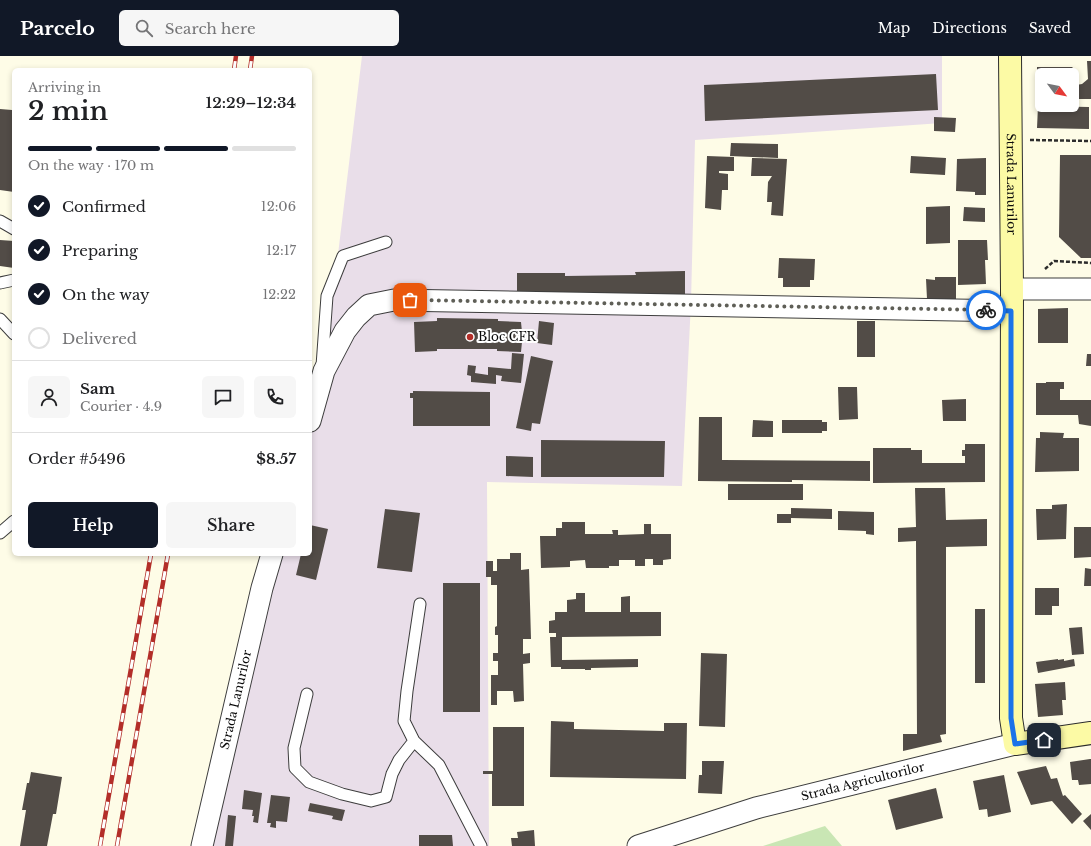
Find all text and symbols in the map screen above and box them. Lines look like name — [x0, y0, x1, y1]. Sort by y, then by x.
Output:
search box — [119, 10, 399, 46]
text: Parcelo — [20, 17, 95, 40]
icon: search — [133, 17, 155, 39]
text: Search here — [165, 19, 256, 38]
text: Map — [878, 19, 910, 37]
text: Directions — [932, 19, 1007, 37]
text: Saved — [1029, 19, 1071, 37]
north arrow — [1035, 68, 1079, 112]
map controls — [1035, 68, 1079, 112]
text: Arriving in — [28, 79, 101, 96]
text: 12:29–12:34 — [206, 93, 296, 112]
text: 2 min — [28, 95, 108, 127]
street label: Strada Lanurilor — [1004, 133, 1020, 235]
text: On the way · 170 m — [28, 157, 154, 174]
icon: check — [28, 195, 50, 217]
text: Confirmed — [62, 197, 146, 216]
text: 12:06 — [261, 198, 296, 215]
icon: check — [28, 239, 50, 261]
text: Preparing — [62, 241, 138, 260]
text: 12:17 — [266, 242, 296, 259]
icon: check — [28, 283, 50, 305]
pin — [393, 283, 427, 317]
text: On the way — [62, 285, 150, 304]
text: 12:22 — [262, 286, 296, 303]
icon: bag — [399, 289, 421, 311]
courier — [966, 290, 1006, 330]
icon: bike — [975, 299, 997, 321]
text: Delivered — [62, 329, 137, 348]
place label: Bloc CFR — [478, 329, 536, 344]
marker: Bloc CFR — [465, 332, 475, 342]
button: person — [28, 376, 70, 418]
button: chat — [202, 376, 244, 418]
button: phone — [254, 376, 296, 418]
text: Sam — [80, 379, 115, 398]
text: Courier · 4.9 — [80, 398, 162, 415]
text: Order #5496 — [28, 449, 126, 468]
text: $8.57 — [256, 449, 296, 468]
button: Help — [28, 502, 158, 548]
button: Share — [166, 502, 296, 548]
street label: Strada Lanurilor — [217, 648, 254, 751]
pin — [1027, 723, 1061, 757]
icon: home — [1033, 729, 1055, 751]
street label: Strada Agricultorilor — [799, 759, 926, 804]

